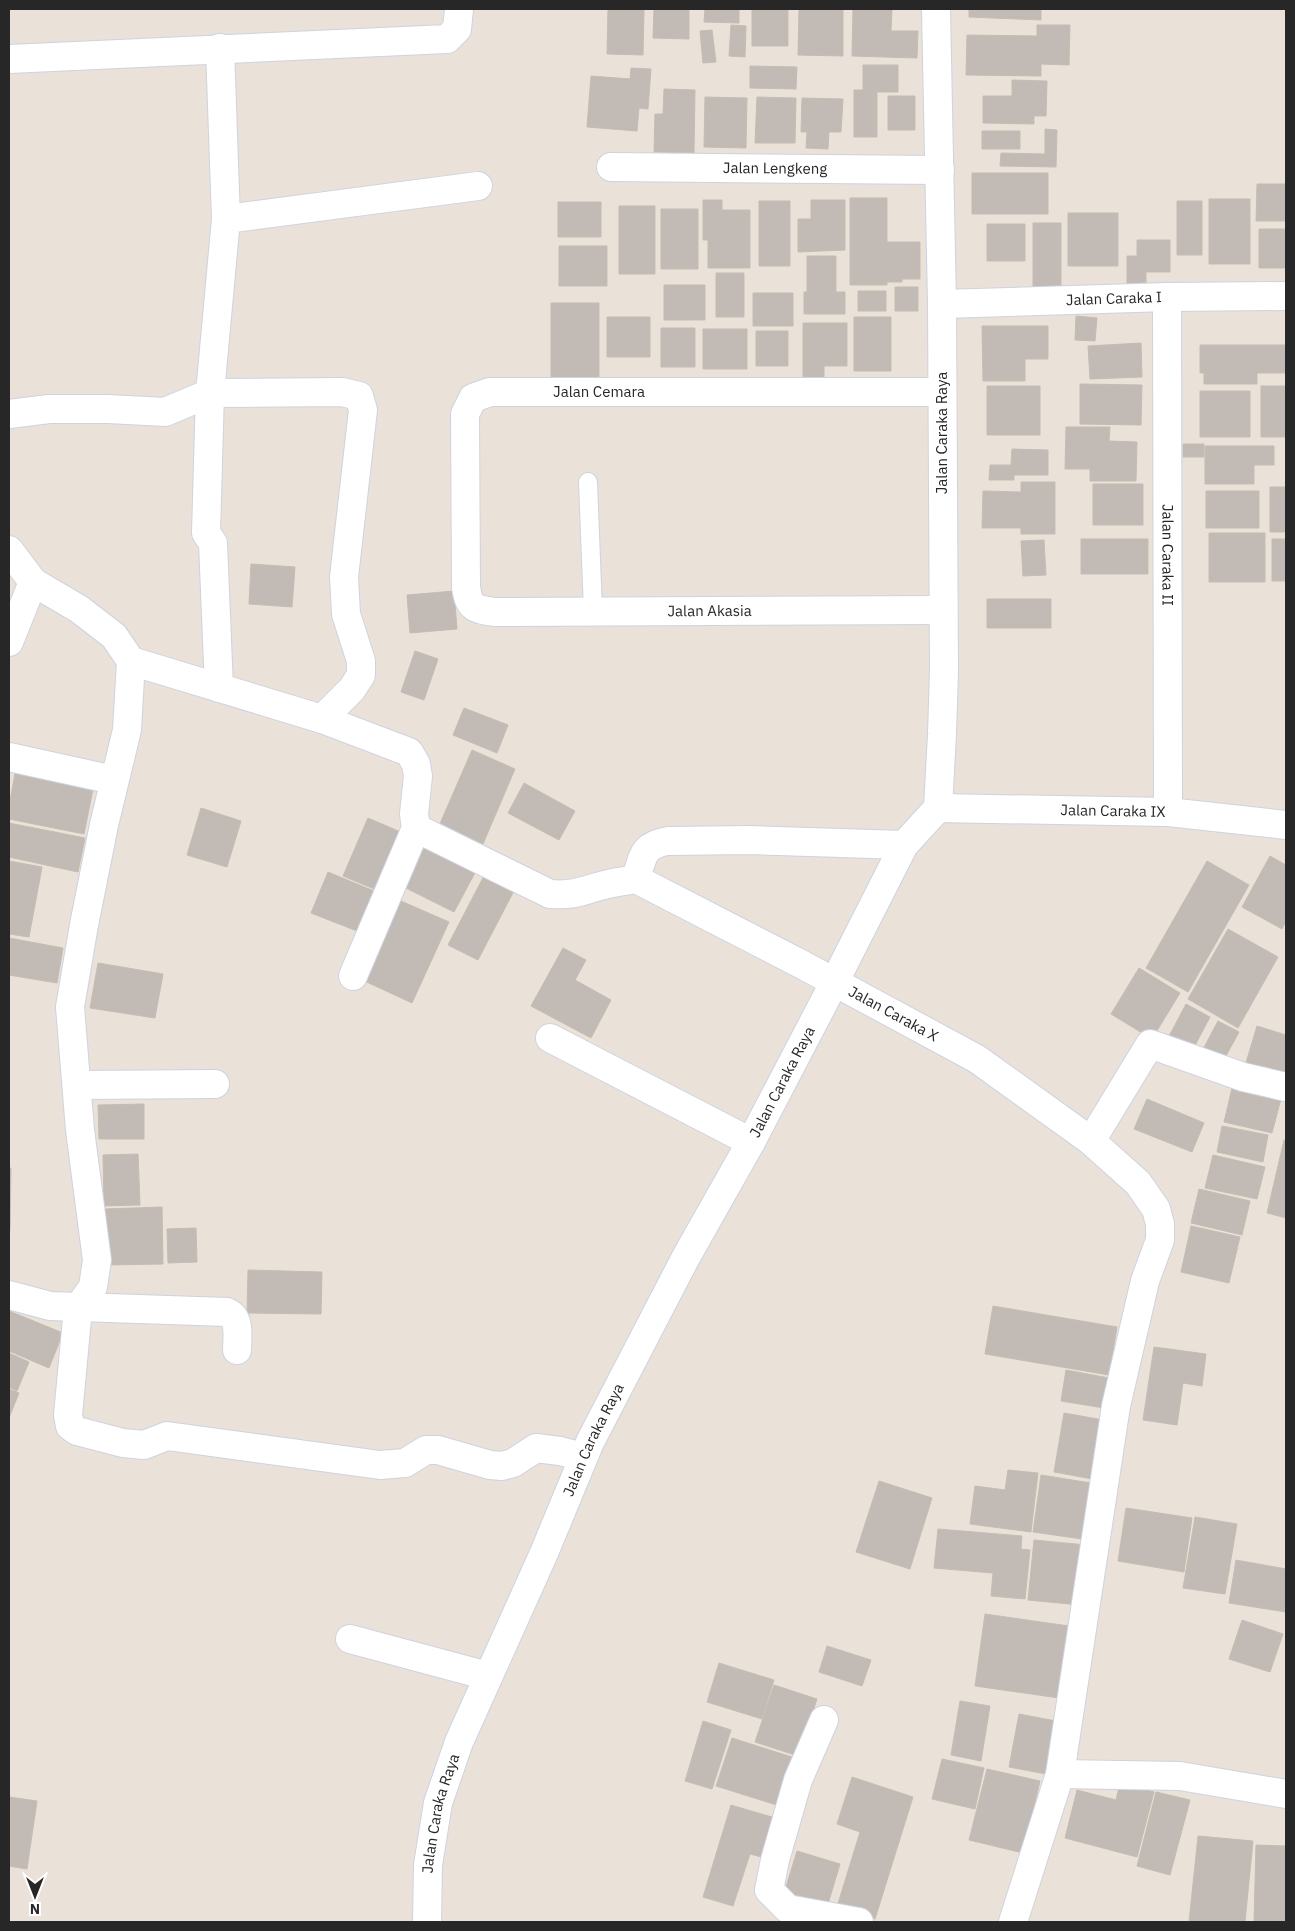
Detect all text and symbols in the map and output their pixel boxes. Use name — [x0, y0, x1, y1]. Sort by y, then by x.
street label: Jalan Lengkeng — [723, 158, 827, 178]
street label: Jalan Caraka I — [1066, 287, 1162, 309]
street label: Jalan Caraka Raya — [932, 372, 951, 494]
street label: Jalan Cemara — [553, 382, 645, 401]
street label: Jalan Caraka II — [1158, 504, 1178, 606]
street label: Jalan Akasia — [667, 601, 752, 620]
street label: Jalan Caraka IX — [1060, 800, 1166, 821]
street label: Jalan Caraka X — [845, 981, 942, 1045]
street label: Jalan Caraka Raya — [745, 1023, 819, 1141]
street label: Jalan Caraka Raya — [559, 1380, 628, 1499]
street label: Jalan Caraka Raya — [418, 1751, 463, 1874]
north arrow — [10, 1871, 60, 1921]
text: N — [30, 1900, 40, 1918]

